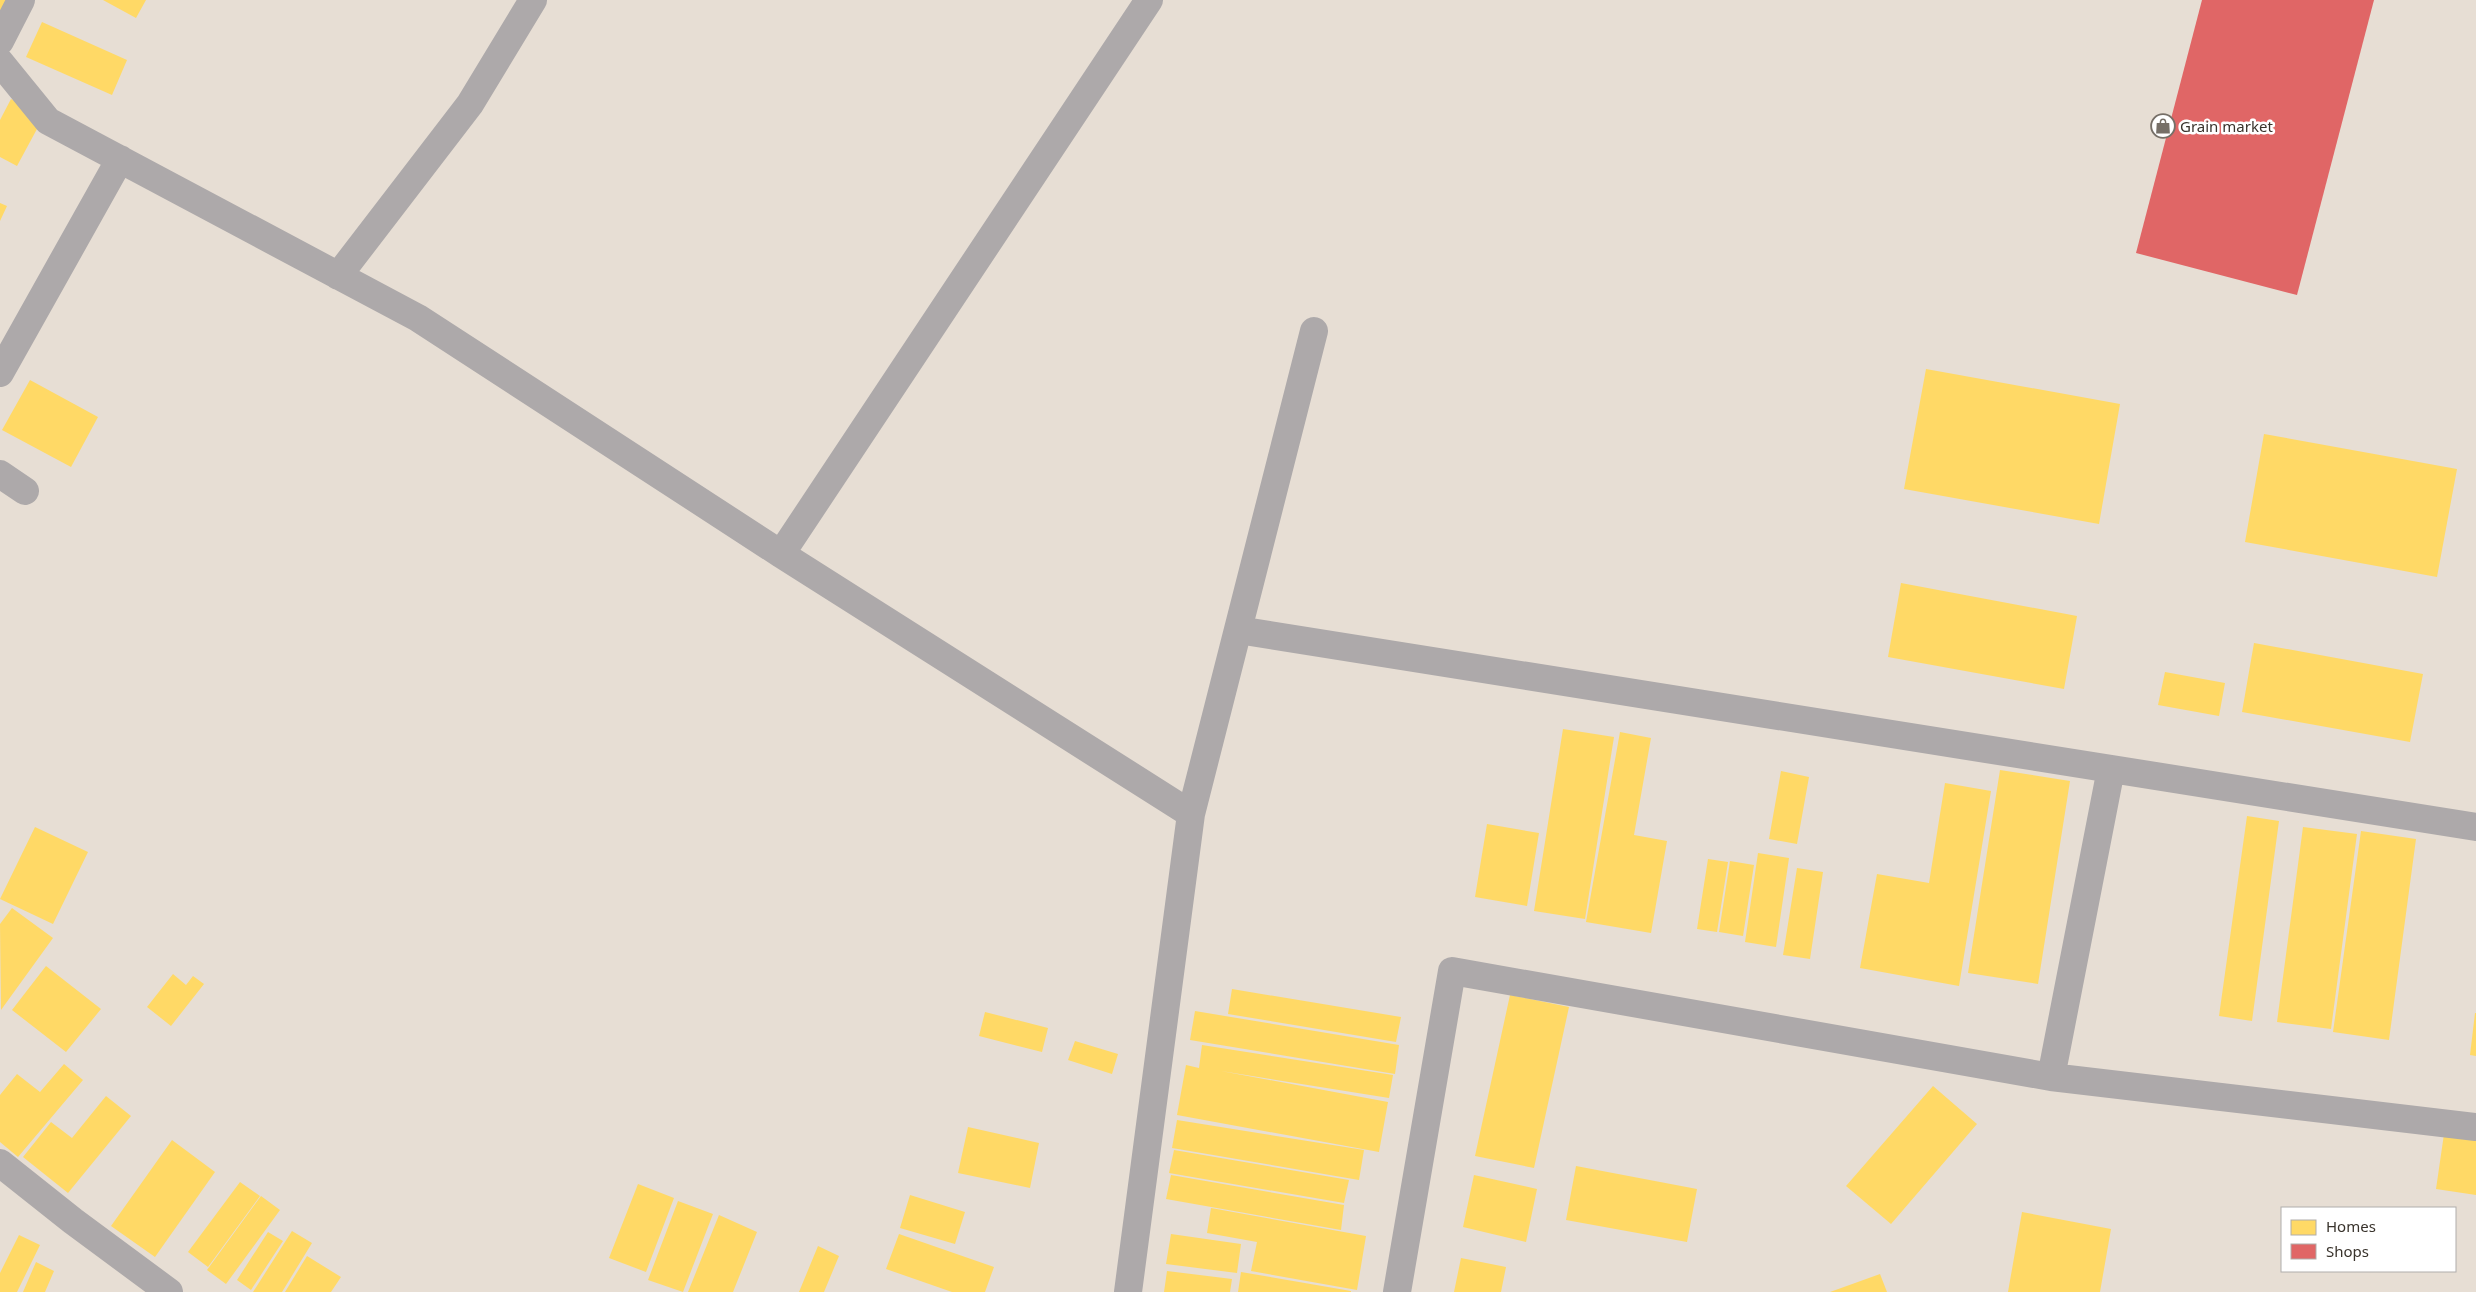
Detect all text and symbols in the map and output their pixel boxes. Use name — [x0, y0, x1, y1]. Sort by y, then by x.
shop icon: Grain market — [2150, 113, 2176, 139]
place label: Grain market — [2180, 116, 2273, 136]
legend — [2281, 1207, 2456, 1272]
text: Homes — [2326, 1216, 2376, 1236]
text: Shops — [2326, 1241, 2369, 1261]

